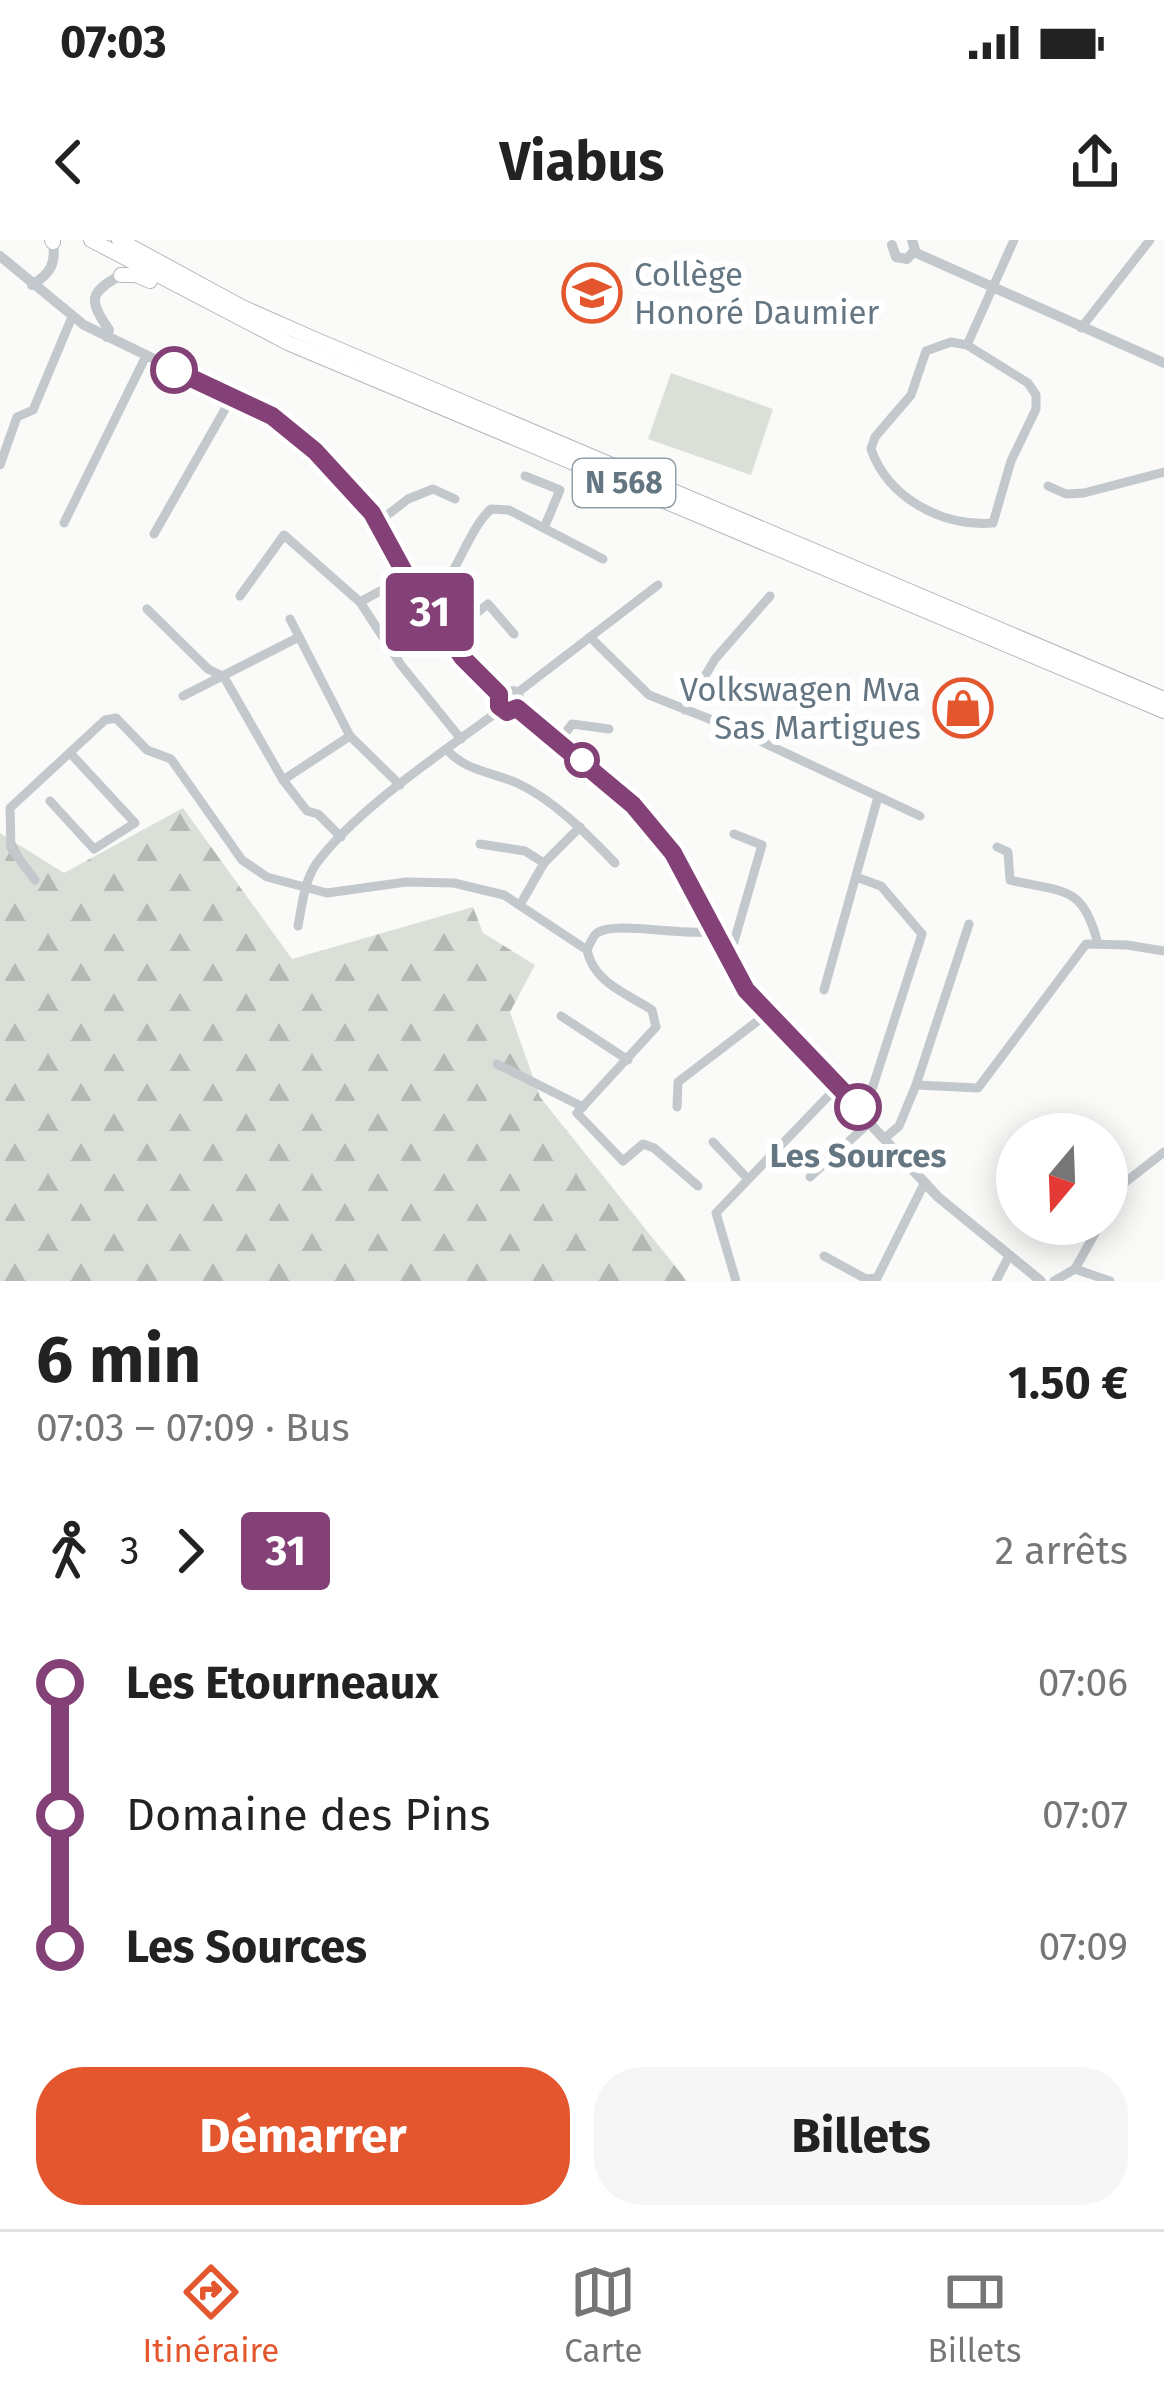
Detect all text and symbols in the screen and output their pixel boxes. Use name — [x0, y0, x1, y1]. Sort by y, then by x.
text: 07:03 — [60, 15, 167, 69]
icon: back — [36, 129, 102, 195]
icon: share — [1062, 129, 1128, 195]
text: Viabus — [500, 130, 664, 194]
place label: Collège Honoré Daumier — [634, 255, 879, 333]
school or university icon: Collège Honoré Daumier — [561, 262, 623, 324]
unlabelled marker — [152, 348, 196, 392]
road number: N 568 — [573, 459, 675, 507]
line badge: 31 — [376, 573, 484, 651]
text: 31 — [410, 587, 450, 637]
place label: Volkswagen Mva Sas Martigues — [680, 670, 921, 748]
shop icon: Volkswagen Mva Sas Martigues — [932, 677, 994, 739]
unlabelled marker — [566, 744, 598, 776]
marker: Les Sources — [836, 1085, 880, 1129]
north arrow — [996, 1113, 1128, 1245]
map controls — [996, 1113, 1128, 1245]
place label: Les Sources — [770, 1136, 946, 1176]
text: 6 min — [36, 1320, 201, 1399]
text: 1.50 € — [1008, 1356, 1128, 1410]
text: 07:03 – 07:09 · Bus — [36, 1405, 350, 1451]
icon: walk — [36, 1518, 102, 1584]
icon: forward — [157, 1518, 223, 1584]
text: 31 — [265, 1526, 306, 1576]
text: 3 — [120, 1528, 139, 1574]
text: 2 arrêts — [995, 1528, 1128, 1574]
text: Les Etourneaux — [126, 1656, 438, 1710]
text: 07:06 — [1038, 1660, 1128, 1706]
text: Domaine des Pins — [126, 1788, 490, 1842]
text: 07:07 — [1042, 1792, 1128, 1838]
text: Les Sources — [126, 1920, 367, 1974]
text: 07:09 — [1038, 1924, 1128, 1970]
button: Démarrer — [36, 2067, 570, 2205]
button: Billets — [594, 2067, 1128, 2205]
tab: Itinéraire — [143, 2259, 279, 2371]
tab: Carte — [564, 2259, 643, 2371]
tab: Billets — [928, 2259, 1021, 2371]

